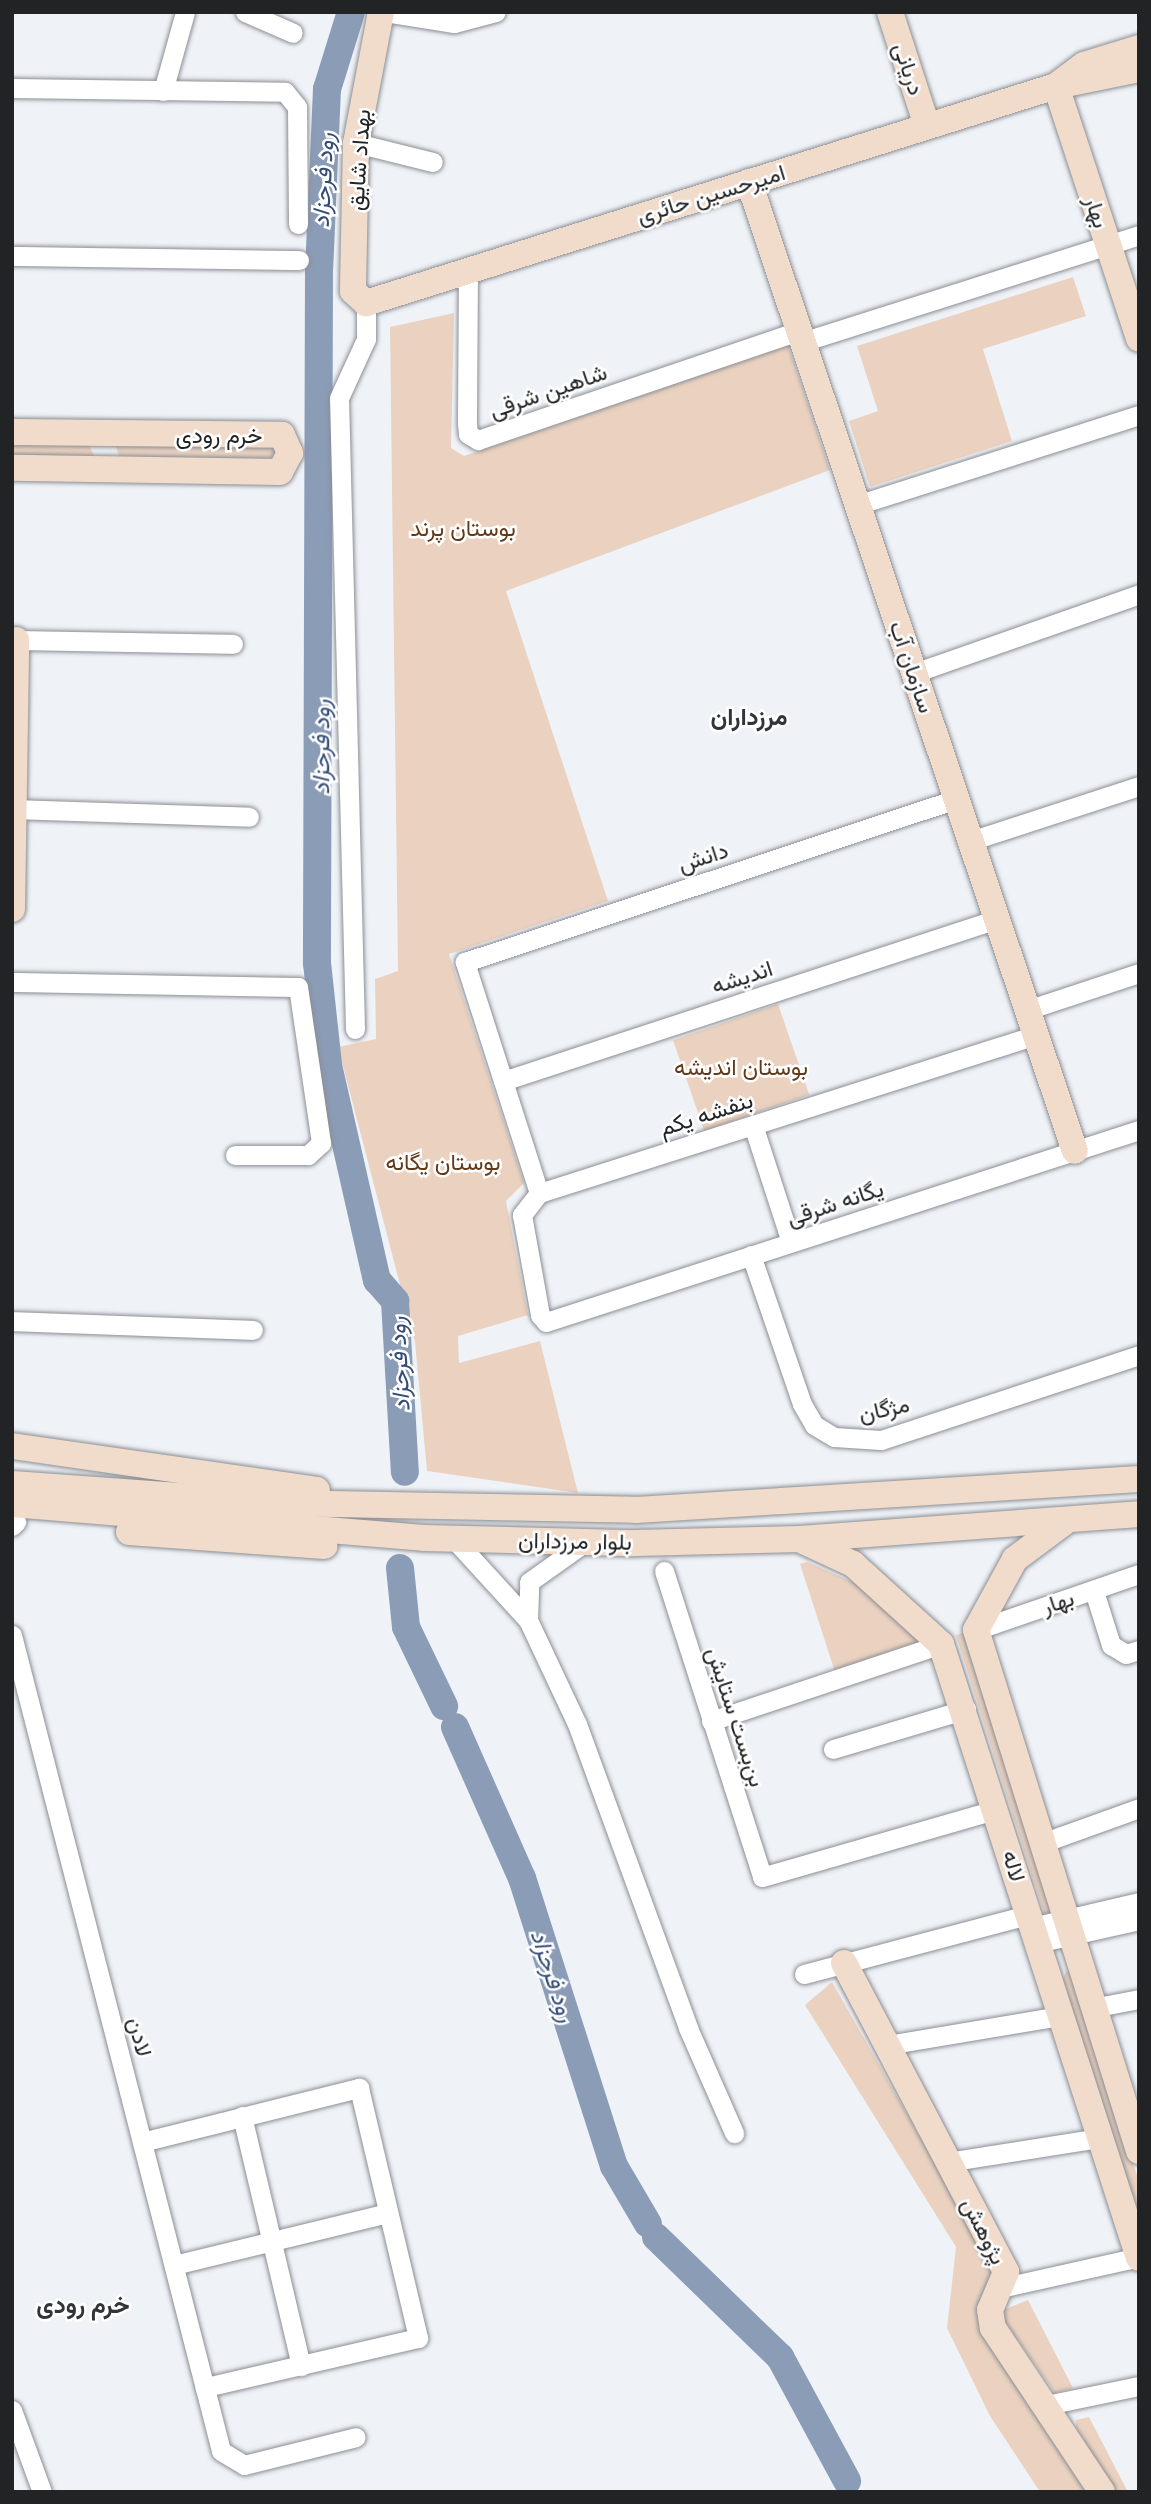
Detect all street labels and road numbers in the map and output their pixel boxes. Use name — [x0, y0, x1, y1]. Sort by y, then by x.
street label: دریانی — [888, 39, 930, 99]
street label: بهداد شایق — [342, 108, 376, 212]
street label: امیرحسین حائری — [633, 158, 789, 230]
street label: بهار — [1079, 192, 1115, 232]
street label: شاهین شرقی — [486, 358, 610, 424]
street label: خرم رودی — [175, 421, 263, 449]
street label: سازمان آب — [883, 617, 941, 717]
street label: دانش — [674, 836, 732, 878]
street label: اندیشه — [708, 954, 776, 1000]
street label: بنفشه یکم — [656, 1086, 756, 1142]
street label: یگانه شرقی — [783, 1174, 887, 1232]
street label: مژگان — [856, 1390, 912, 1428]
street label: بلوار مرزداران — [518, 1526, 632, 1556]
street label: بهار — [1038, 1584, 1078, 1620]
street label: بن‌بست ستایش — [700, 1644, 772, 1790]
street label: لاله — [996, 1847, 1032, 1885]
street label: لادن — [122, 2014, 158, 2060]
street label: پژوهش — [956, 2193, 1012, 2269]

